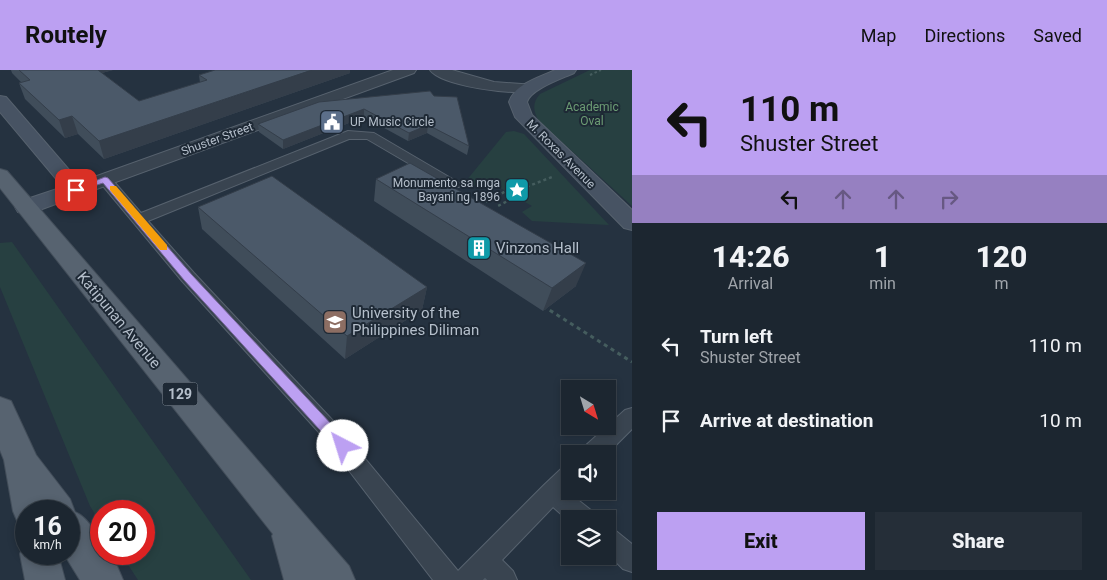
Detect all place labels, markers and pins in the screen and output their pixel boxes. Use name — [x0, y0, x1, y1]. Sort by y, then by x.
public building icon: UP Music Circle — [319, 109, 345, 135]
place label: UP Music Circle — [350, 115, 434, 129]
pin — [55, 169, 97, 211]
place label: Monumento sa mga Bayani ng 1896 — [393, 176, 500, 204]
place icon: Monumento sa mga Bayani ng 1896 — [504, 177, 530, 203]
building icon: Vinzons Hall — [466, 235, 492, 261]
place label: Vinzons Hall — [496, 239, 579, 257]
place label: University of the Philippines Diliman — [352, 304, 479, 339]
school or university icon: University of the Philippines Diliman — [322, 309, 348, 335]

